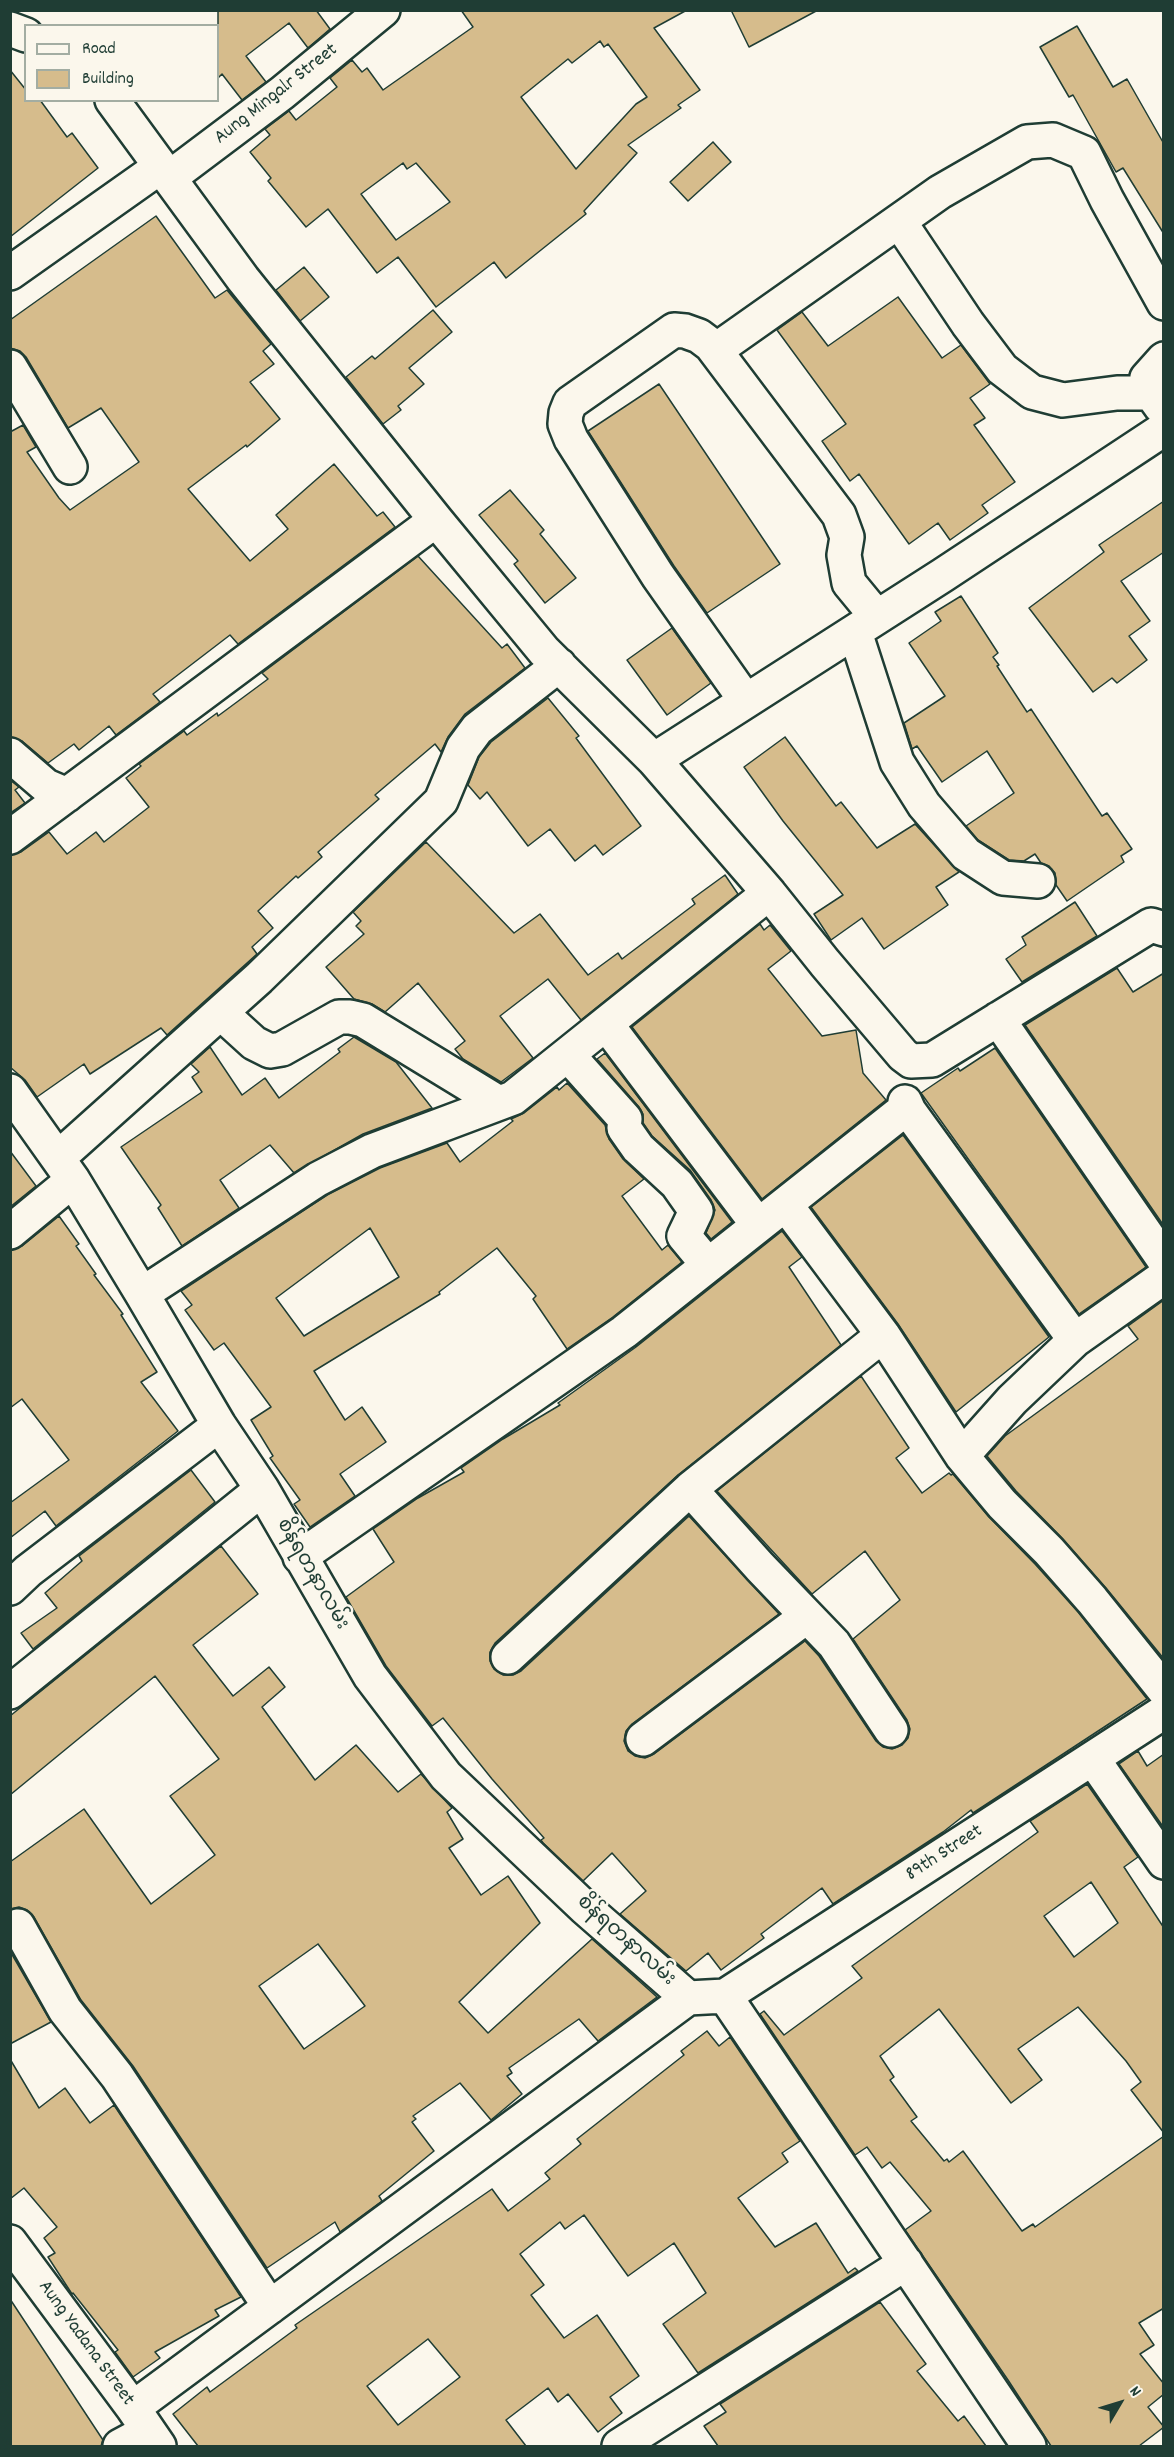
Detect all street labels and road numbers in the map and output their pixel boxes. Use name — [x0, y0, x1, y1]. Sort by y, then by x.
street label: Aung Mingalr Street — [210, 39, 344, 151]
street label: စိန်ရတနာလမ်း — [269, 1515, 353, 1635]
street label: 89th Street — [902, 1820, 988, 1888]
street label: စိန်ရတနာလမ်း — [571, 1891, 679, 1993]
street label: Aung Yadana Street — [31, 2277, 139, 2411]

